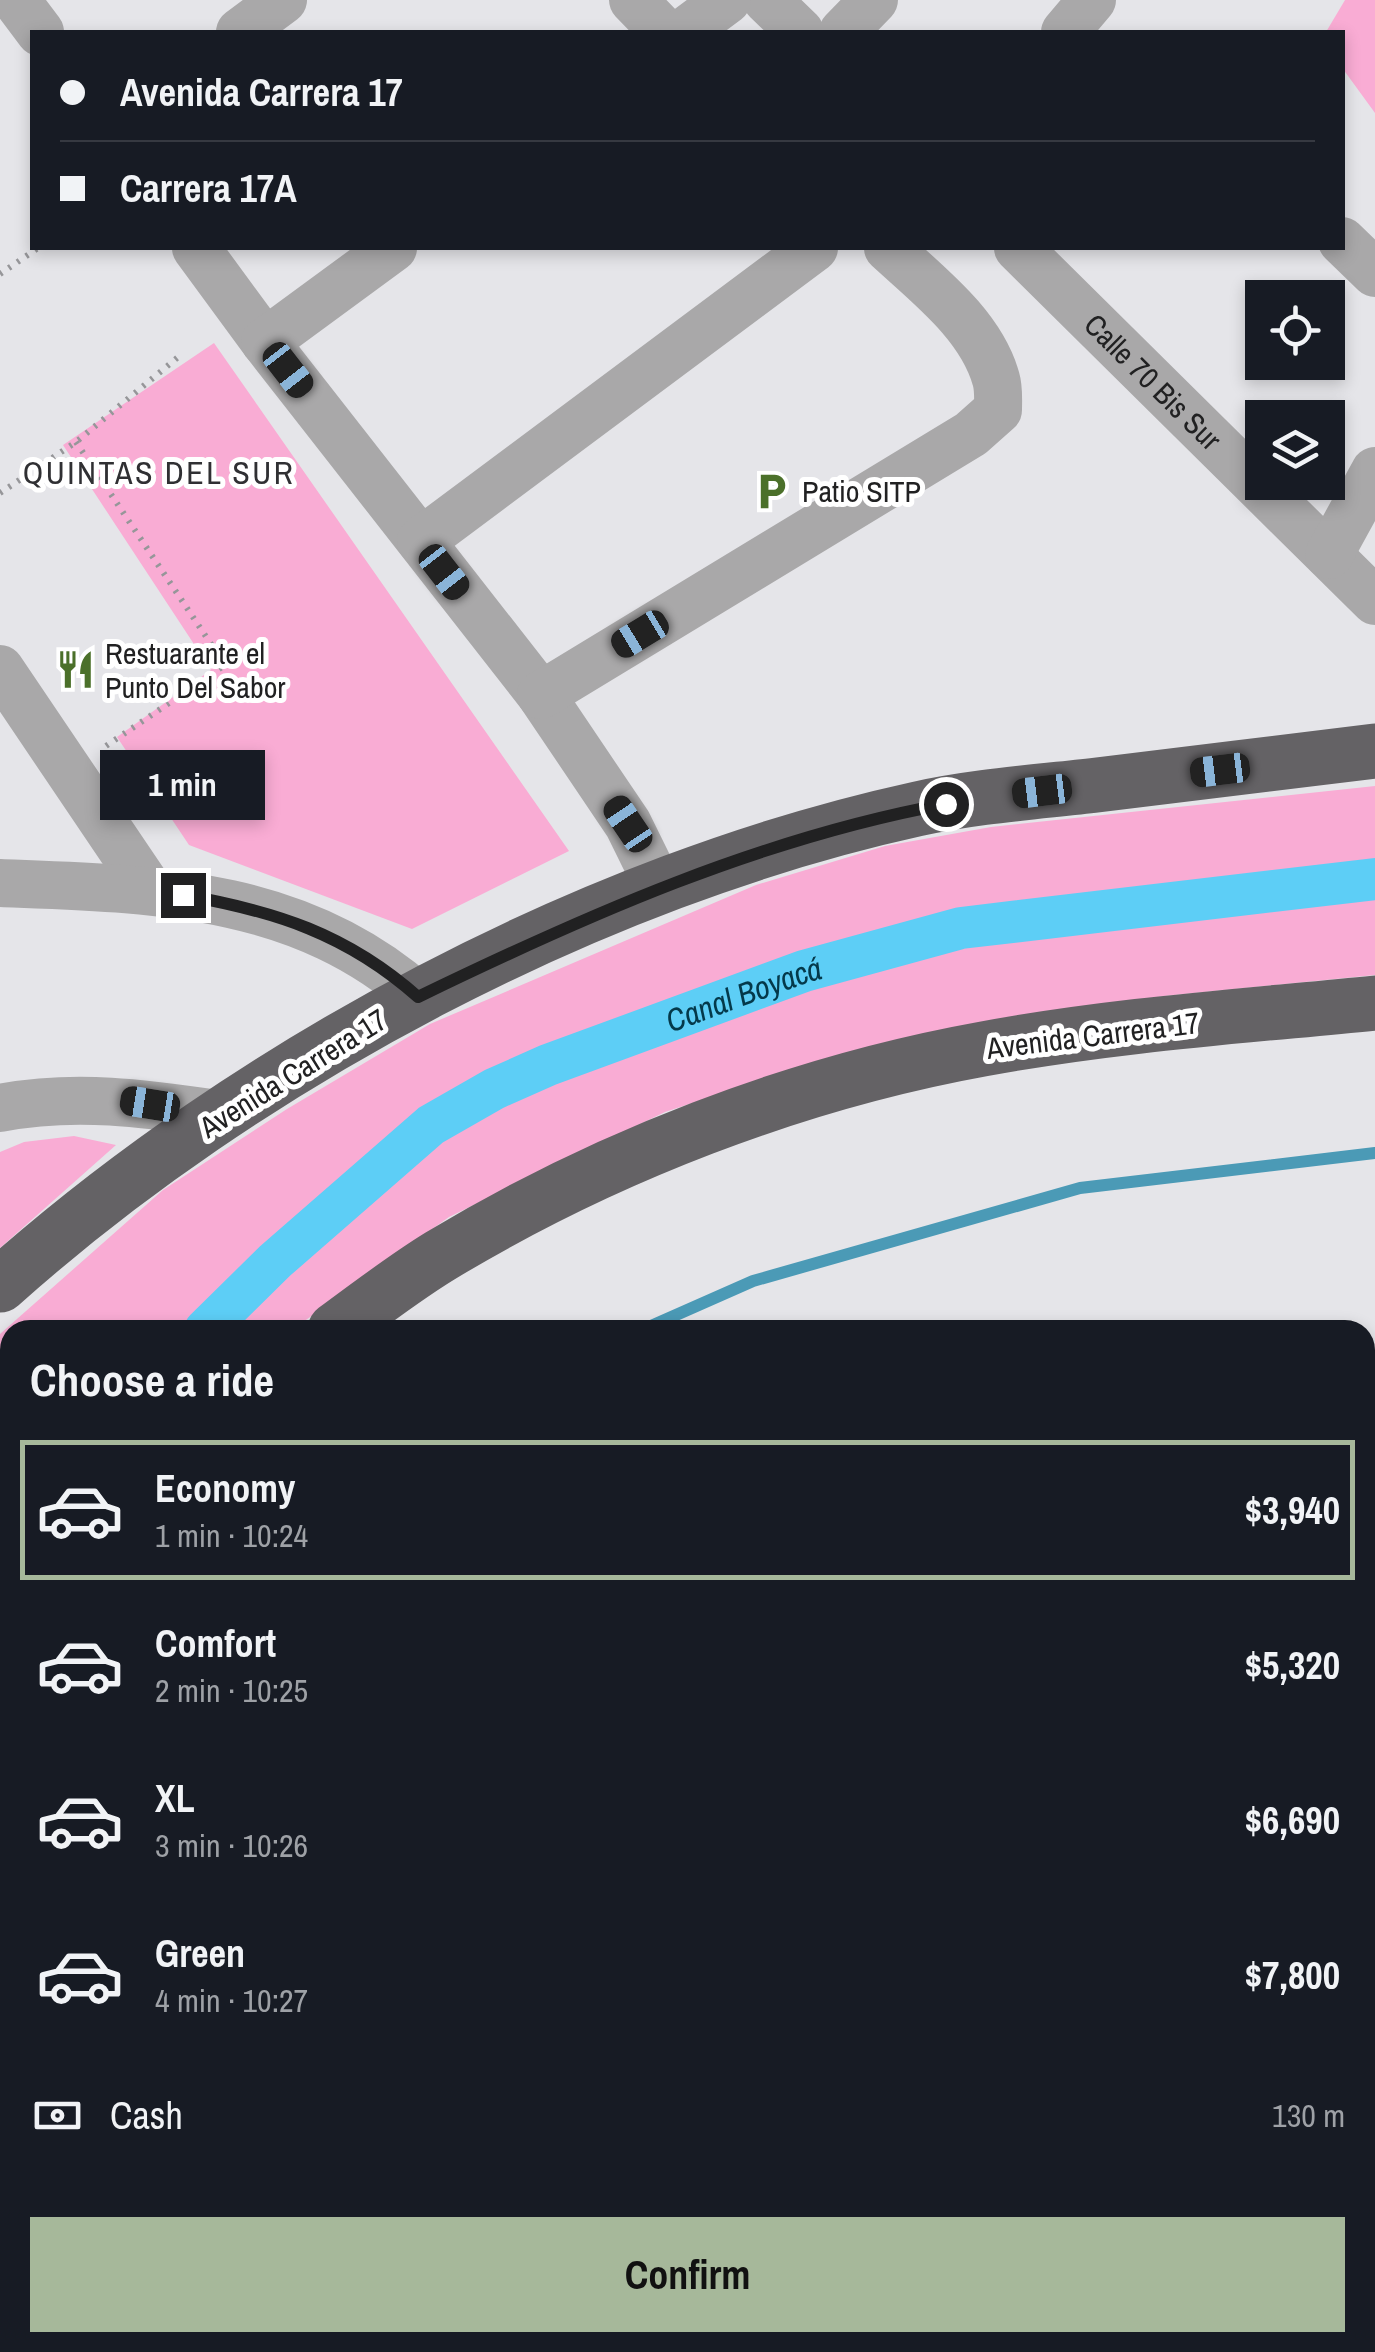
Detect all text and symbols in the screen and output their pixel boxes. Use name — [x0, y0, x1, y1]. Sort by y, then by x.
text: Avenida Carrera 17 — [120, 67, 403, 118]
text: Carrera 17A — [120, 163, 297, 214]
map controls — [1245, 280, 1345, 500]
button: locate — [1245, 280, 1345, 380]
street label: Calle 70 Bis Sur — [1076, 305, 1231, 459]
car — [258, 337, 318, 403]
button: layers — [1245, 400, 1345, 500]
district label: QUINTAS DEL SUR — [23, 451, 295, 494]
parking icon: Patio SITP — [751, 470, 793, 512]
place label: Patio SITP — [802, 471, 921, 511]
car — [414, 539, 474, 605]
car — [607, 606, 673, 662]
place label: Restuarante el Punto Del Sabor — [105, 633, 286, 707]
restaurant icon: Restuarante el Punto Del Sabor — [54, 649, 96, 691]
callout: 1 min — [100, 750, 266, 820]
car — [1188, 751, 1252, 789]
text: 1 min — [148, 763, 217, 806]
car — [1010, 772, 1074, 810]
route start — [924, 782, 969, 827]
car — [599, 791, 657, 857]
route end — [161, 873, 206, 918]
water label: Canal Boyacá — [659, 946, 826, 1042]
street label: Avenida Carrera 17 — [191, 999, 394, 1147]
street label: Avenida Carrera 17 — [983, 1002, 1202, 1068]
car — [118, 1084, 182, 1124]
text: Choose a ride — [30, 1349, 274, 1410]
text: Economy — [155, 1463, 295, 1514]
icon: car — [35, 1465, 125, 1555]
text: $3,940 — [1245, 1485, 1340, 1536]
text: 1 min · 10:24 — [155, 1514, 308, 1557]
text: Comfort — [155, 1618, 276, 1669]
icon: car — [35, 1620, 125, 1710]
text: $5,320 — [1245, 1640, 1340, 1691]
text: 2 min · 10:25 — [155, 1669, 308, 1712]
text: XL — [155, 1773, 195, 1824]
icon: car — [35, 1775, 125, 1865]
text: $6,690 — [1245, 1795, 1340, 1846]
text: 3 min · 10:26 — [155, 1824, 308, 1867]
text: Green — [155, 1928, 245, 1979]
icon: car — [35, 1930, 125, 2020]
text: $7,800 — [1245, 1950, 1340, 2001]
text: 4 min · 10:27 — [155, 1979, 308, 2022]
icon: cash — [30, 2088, 85, 2143]
text: Cash — [110, 2090, 183, 2141]
text: 130 m — [1272, 2094, 1345, 2137]
button: Confirm — [30, 2217, 1345, 2332]

